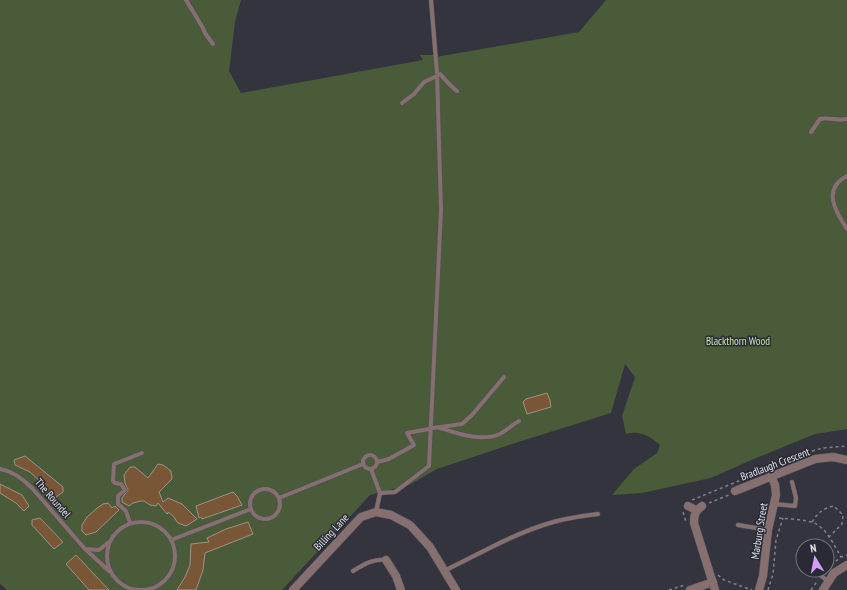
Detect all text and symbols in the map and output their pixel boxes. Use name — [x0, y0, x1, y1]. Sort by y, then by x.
park label: Blackthorn Wood — [706, 334, 770, 348]
street label: Bradlaugh Crescent — [738, 444, 812, 484]
street label: The Roundel — [32, 475, 74, 521]
street label: Marburg Street — [748, 502, 770, 560]
street label: Billing Lane — [310, 510, 352, 553]
north arrow — [795, 538, 835, 578]
text: N — [809, 541, 817, 556]

